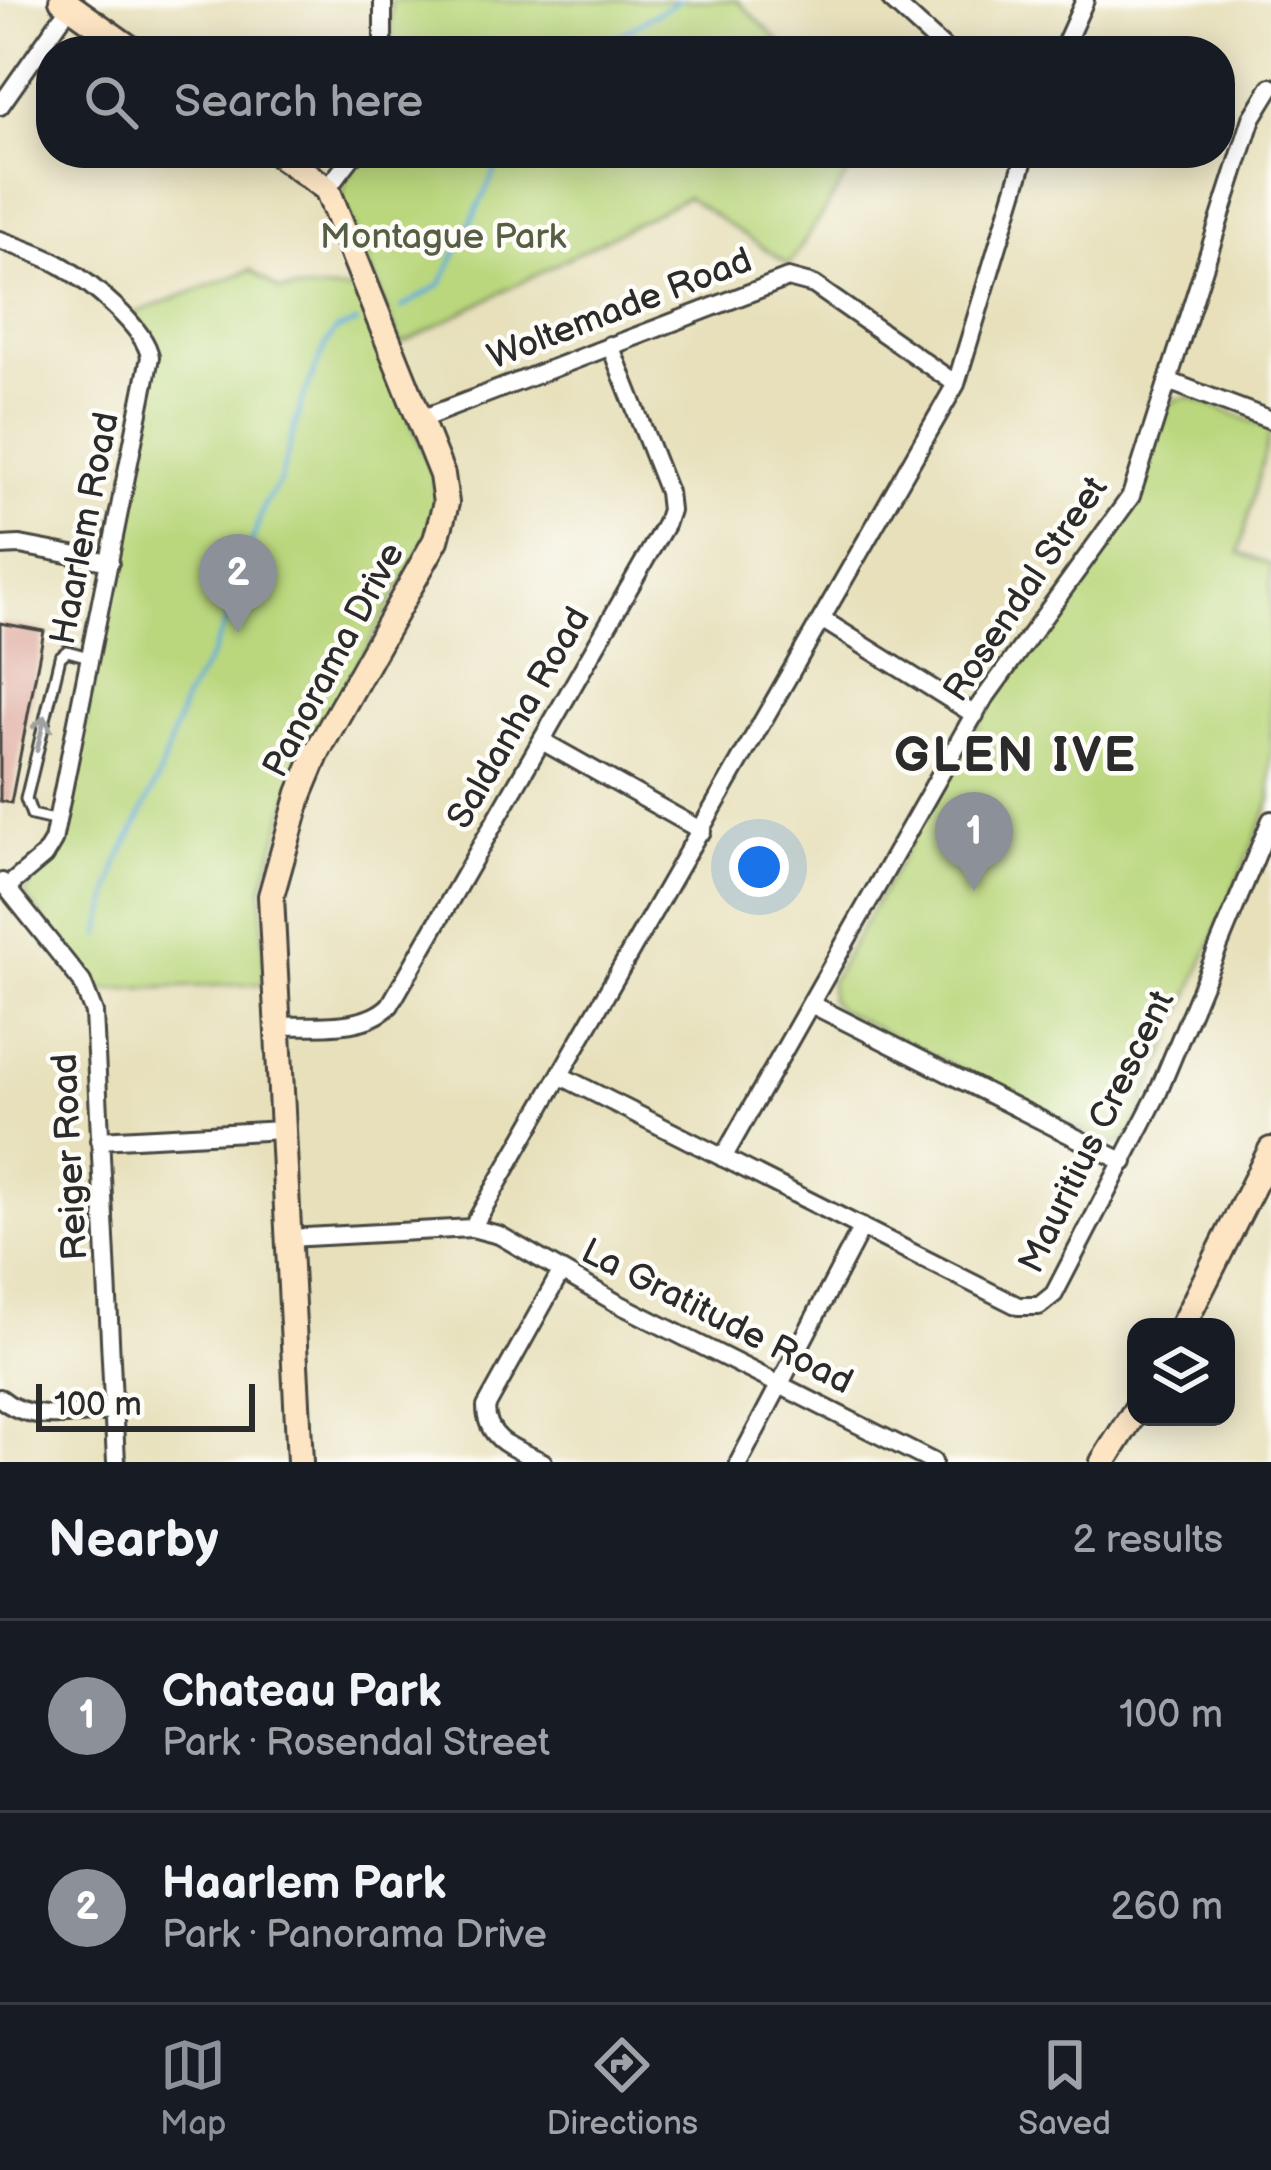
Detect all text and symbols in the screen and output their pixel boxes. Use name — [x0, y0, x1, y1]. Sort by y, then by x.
search box — [36, 36, 1235, 168]
icon: search — [78, 69, 144, 135]
text: Search here — [174, 75, 423, 130]
park label: Montague Park — [320, 216, 566, 259]
street label: Woltemade Road — [482, 239, 758, 379]
street label: Haarlem Road — [42, 409, 129, 648]
street label: Rosendal Street — [935, 469, 1117, 710]
pin: 2 — [199, 534, 277, 633]
street label: Panorama Drive — [254, 536, 414, 785]
street label: Saldanha Road — [438, 600, 600, 837]
one-way arrow — [31, 714, 53, 752]
district label: GLEN IVE — [894, 728, 1138, 785]
pin: 1 — [935, 792, 1013, 891]
your location — [729, 837, 789, 897]
street label: Mauritius Crescent — [1010, 984, 1184, 1280]
street label: Reiger Road — [44, 1052, 97, 1262]
street label: La Gratitude Road — [574, 1230, 860, 1404]
map controls — [1127, 1318, 1235, 1426]
button: layers — [1127, 1318, 1235, 1426]
scale bar — [36, 1378, 255, 1431]
text: 100 m — [54, 1385, 142, 1425]
text: Nearby — [48, 1510, 219, 1571]
text: 2 results — [1072, 1517, 1223, 1564]
text: Chateau Park — [162, 1665, 441, 1720]
text: 1 — [79, 1692, 95, 1739]
text: 100 m — [1119, 1692, 1223, 1739]
text: Park · Rosendal Street — [162, 1720, 550, 1767]
text: Haarlem Park — [162, 1857, 446, 1912]
text: 2 — [75, 1884, 99, 1931]
text: 260 m — [1110, 1884, 1223, 1931]
text: Park · Panorama Drive — [162, 1912, 547, 1959]
tab: Map — [160, 2032, 226, 2144]
tab: Directions — [547, 2032, 698, 2144]
tab: Saved — [1018, 2032, 1111, 2144]

